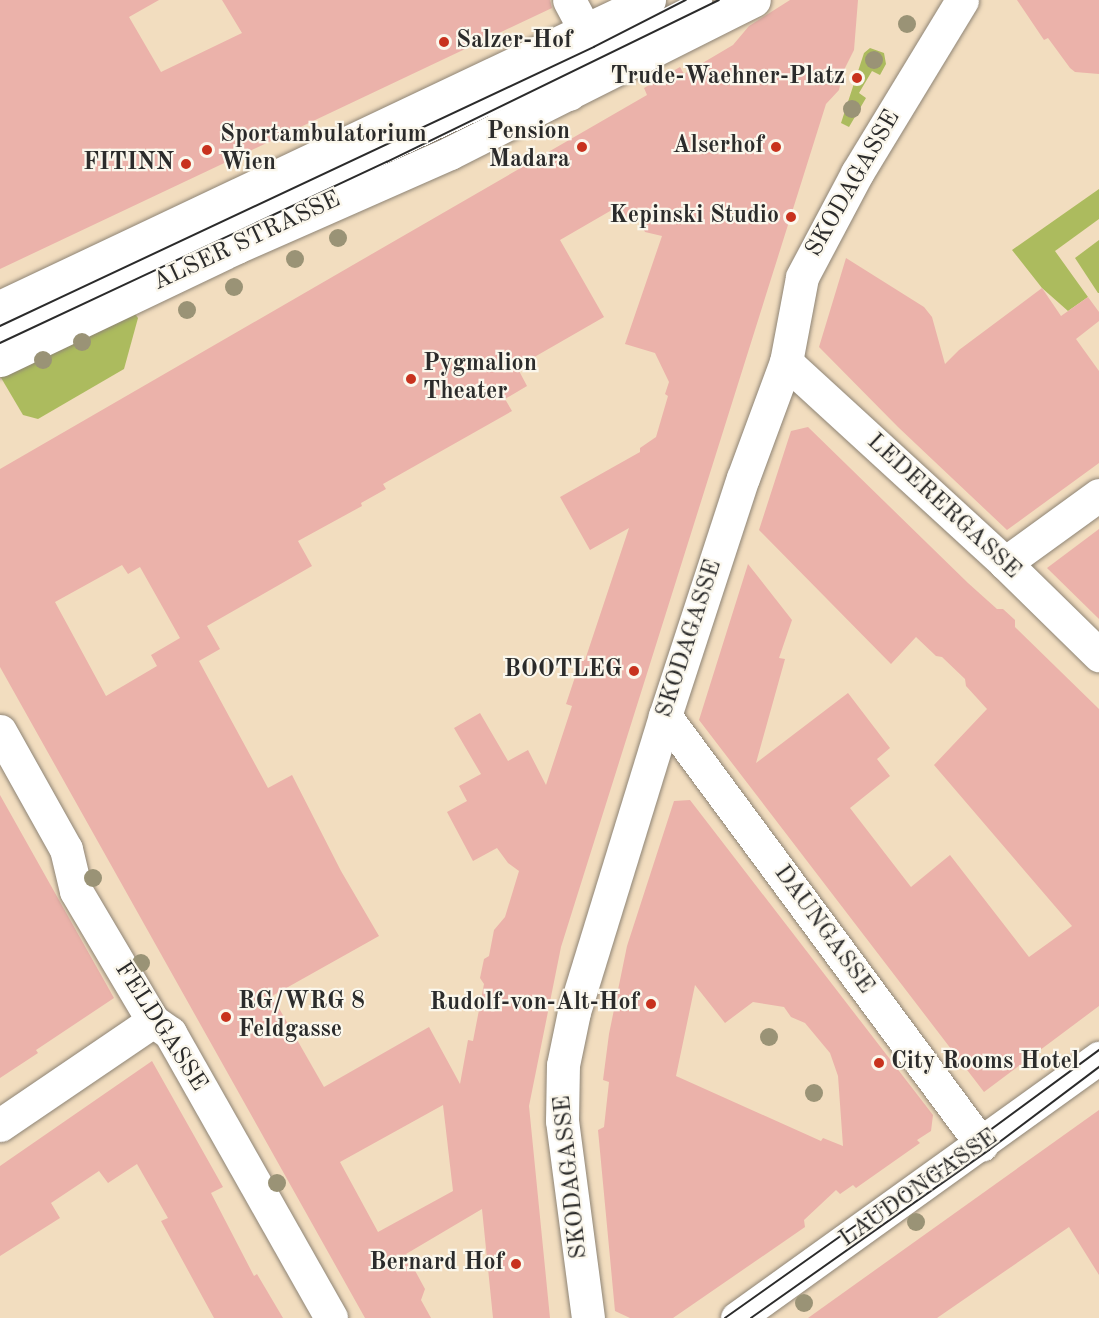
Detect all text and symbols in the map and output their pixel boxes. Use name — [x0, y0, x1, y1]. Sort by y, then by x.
place label: Salzer-Hof — [456, 28, 572, 56]
marker: Salzer-Hof — [437, 35, 451, 49]
place label: Trude-Waehner-Platz — [610, 64, 845, 92]
marker: Trude-Waehner-Platz — [850, 71, 864, 85]
street label: SKODAGASSE — [800, 106, 908, 262]
place label: Pension Madara — [487, 119, 570, 175]
place label: Sportambulatorium Wien — [220, 122, 427, 178]
place label: Alserhof — [673, 133, 764, 161]
marker: Pension Madara — [575, 140, 589, 154]
marker: Alserhof — [769, 140, 783, 154]
marker: Sportambulatorium Wien — [198, 141, 216, 159]
place label: FITINN — [83, 150, 174, 178]
marker: FITINN — [179, 157, 193, 171]
street label: ALSER STRASSE — [149, 186, 345, 298]
place label: Kepinski Studio — [609, 203, 779, 231]
marker: Kepinski Studio — [784, 210, 798, 224]
place label: Pygmalion Theater — [423, 351, 537, 407]
marker: Pygmalion Theater — [404, 372, 418, 386]
street label: LEDERERGASSE — [860, 428, 1026, 586]
street label: SKODAGASSE — [651, 556, 729, 722]
place label: BOOTLEG — [504, 657, 622, 685]
marker: BOOTLEG — [627, 664, 641, 678]
street label: DAUNGASSE — [767, 860, 879, 1000]
street label: FELDGASSE — [107, 957, 213, 1097]
place label: RG/WRG 8 Feldgasse — [238, 989, 365, 1045]
place label: Rudolf-von-Alt-Hof — [430, 990, 639, 1018]
marker: Rudolf-von-Alt-Hof — [644, 997, 658, 1011]
marker: RG/WRG 8 Feldgasse — [219, 1010, 233, 1024]
place label: City Rooms Hotel — [891, 1049, 1079, 1077]
marker: City Rooms Hotel — [872, 1056, 886, 1070]
street label: SKODAGASSE — [549, 1094, 595, 1260]
street label: LAUDONGASSE — [834, 1124, 1004, 1254]
place label: Bernard Hof — [369, 1250, 504, 1278]
marker: Bernard Hof — [509, 1257, 523, 1271]

